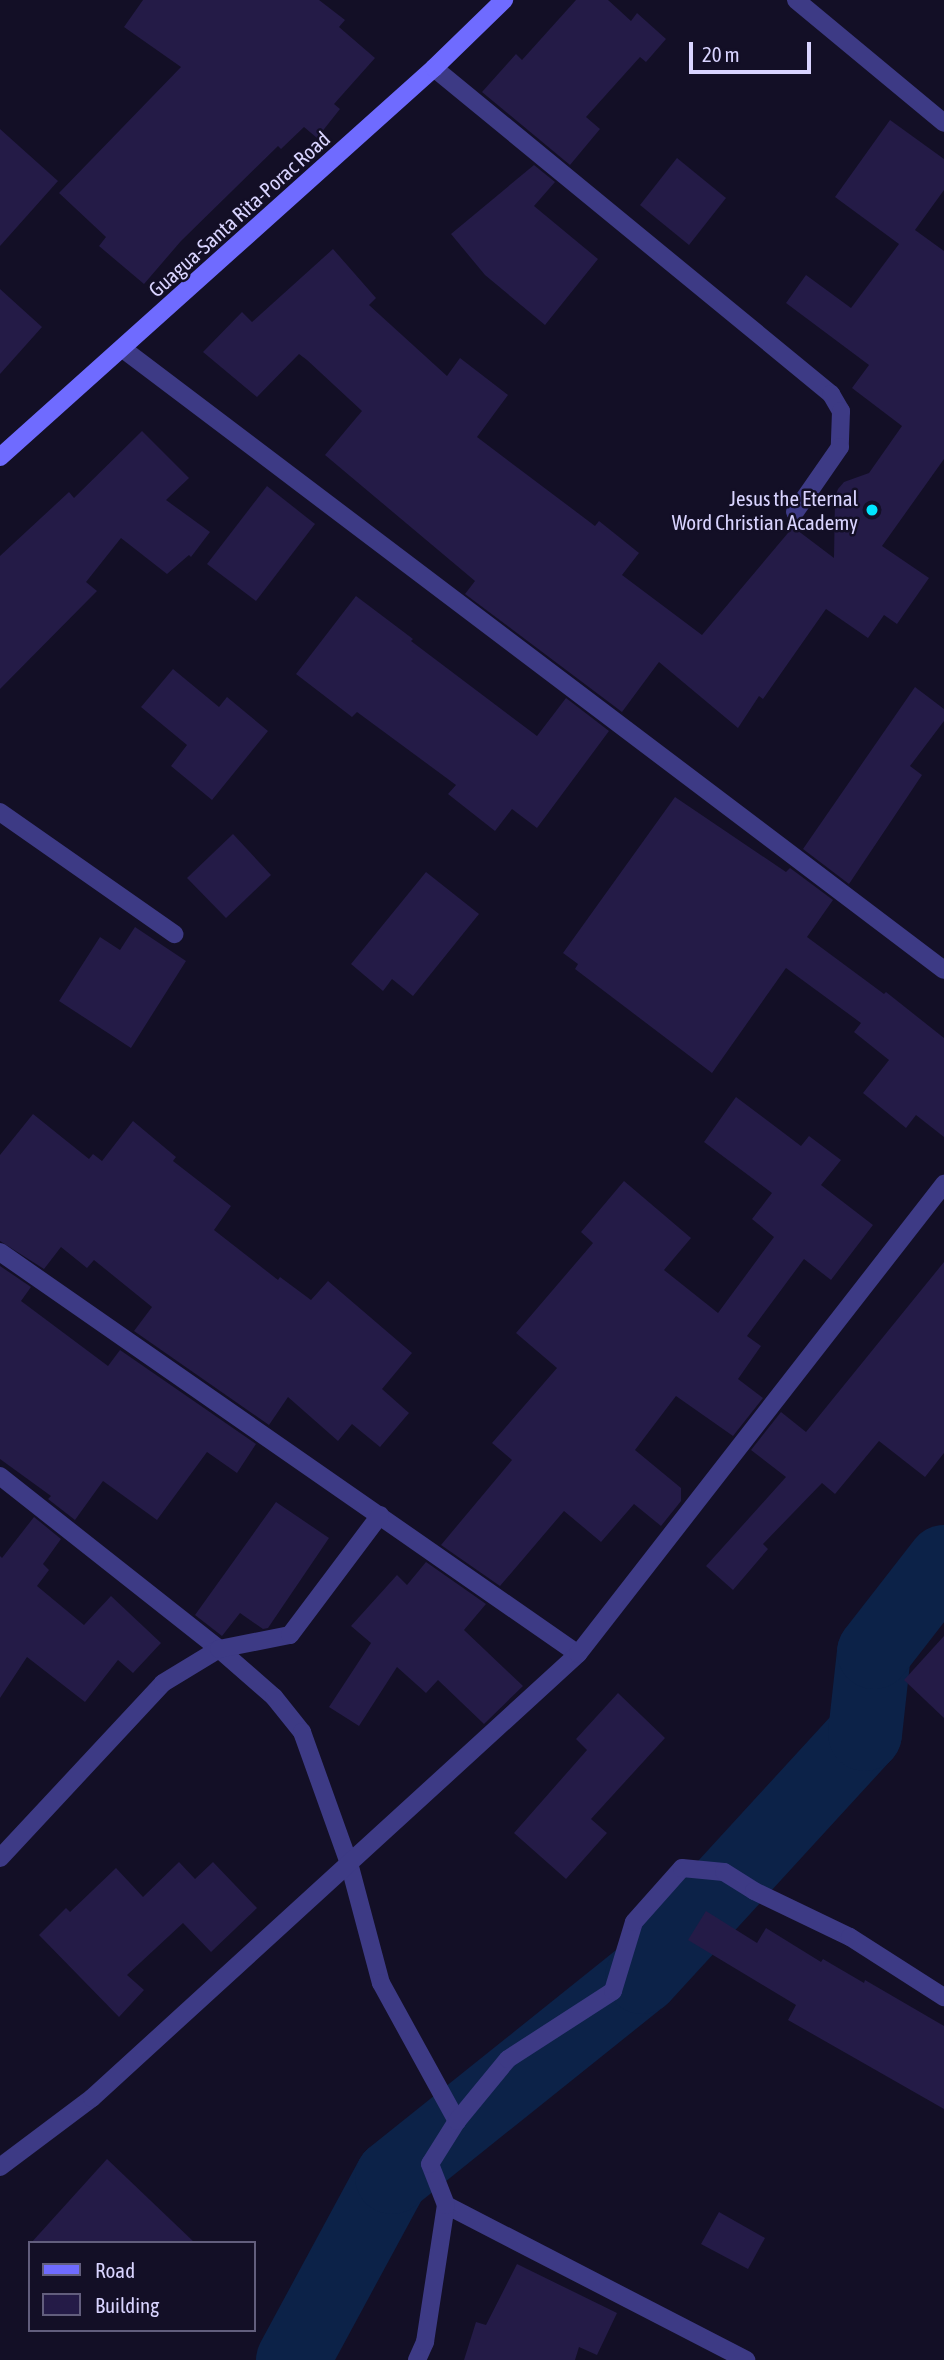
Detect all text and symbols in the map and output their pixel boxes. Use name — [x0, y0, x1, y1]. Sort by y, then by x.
scale bar — [692, 28, 814, 72]
text: 20 m — [702, 42, 740, 66]
street label: Guagua-Santa Rita-Porac Road — [143, 126, 335, 302]
place label: Jesus the Eternal Word Christian Academy — [672, 485, 858, 535]
marker: Jesus the Eternal Word Christian Academy — [864, 502, 880, 518]
legend — [28, 2241, 256, 2332]
text: Road — [95, 2258, 135, 2282]
text: Building — [95, 2293, 159, 2317]

